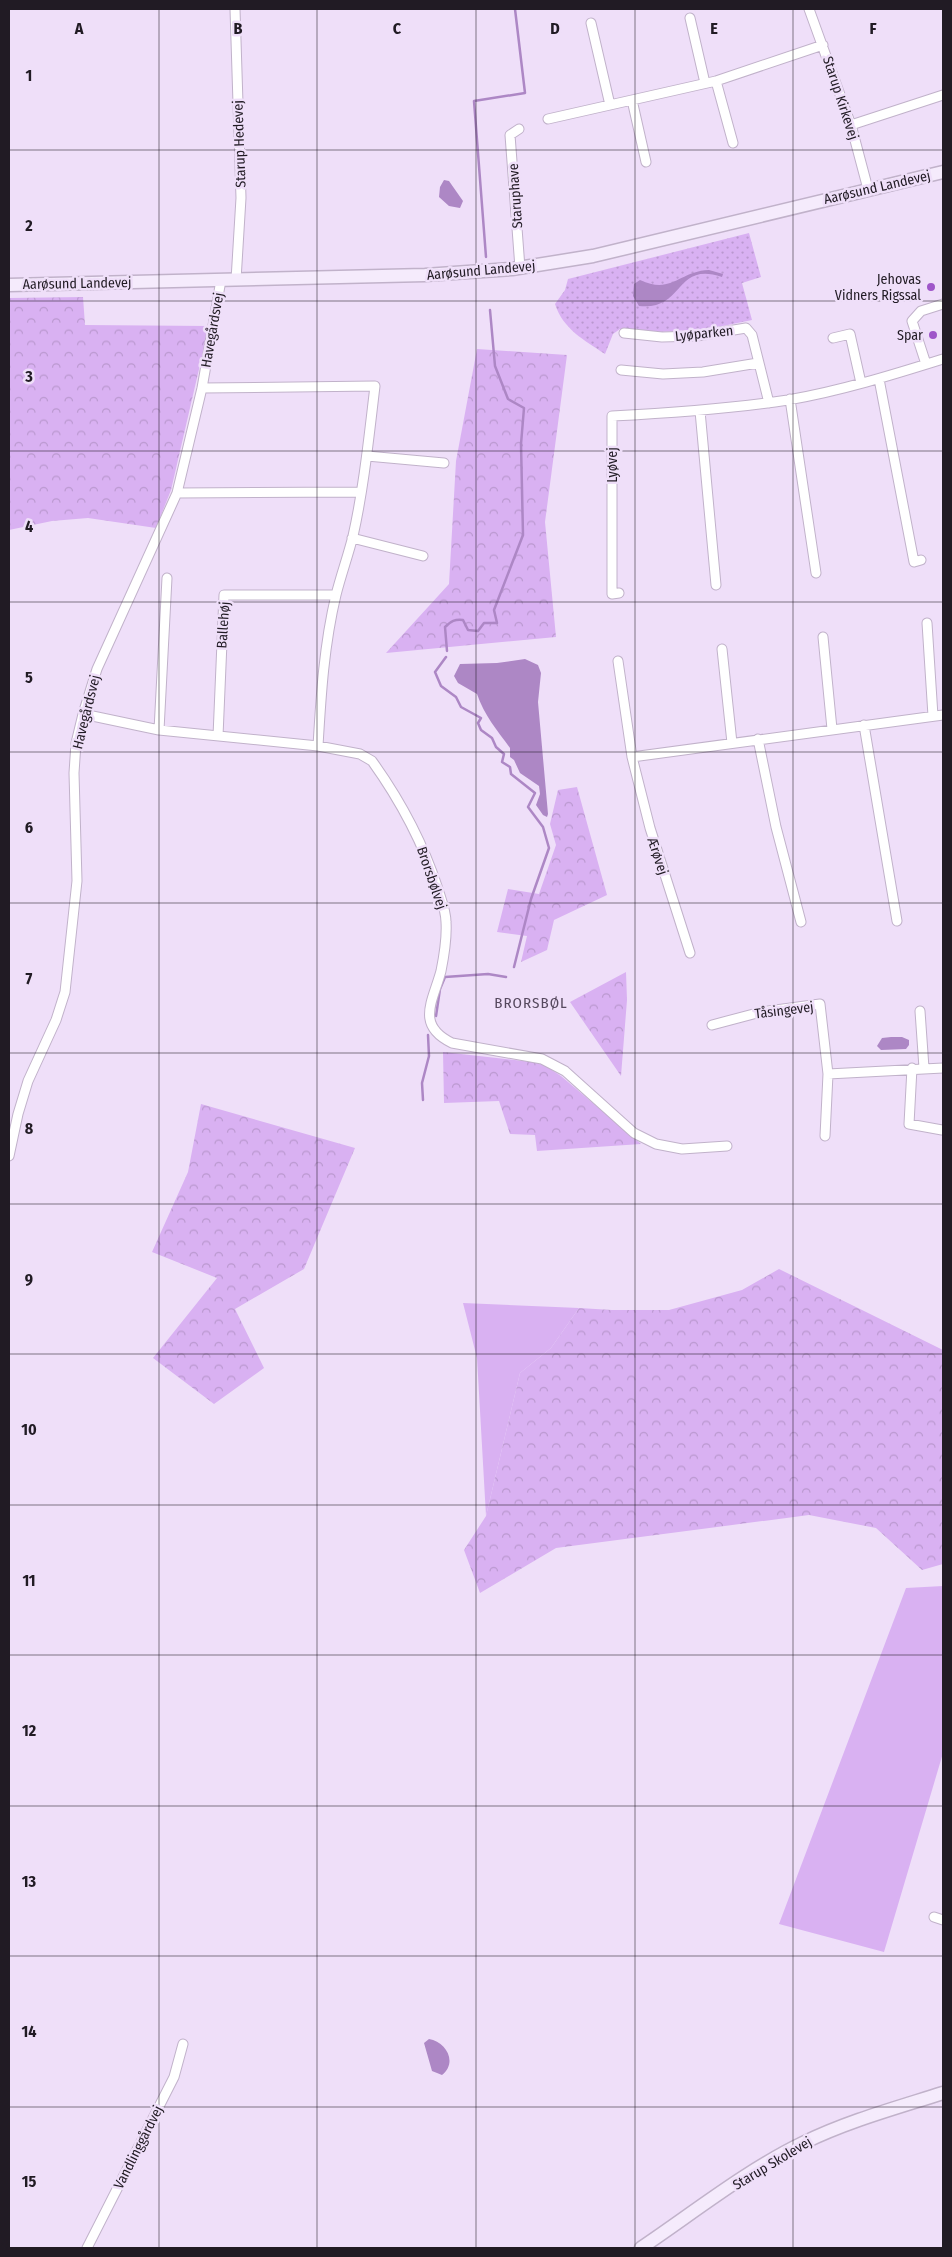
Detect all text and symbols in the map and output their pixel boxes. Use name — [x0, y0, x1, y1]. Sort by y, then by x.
text: A — [74, 19, 84, 38]
text: B — [234, 19, 243, 38]
text: C — [393, 19, 402, 38]
text: D — [550, 19, 560, 38]
text: E — [710, 19, 718, 38]
text: F — [869, 19, 877, 38]
street label: Starup Kirkevej — [819, 54, 862, 142]
text: 1 — [26, 66, 32, 85]
street label: Starup Hedevej — [229, 100, 250, 188]
street label: Staruphave — [505, 163, 526, 229]
street label: Aarøsund Landevej — [822, 167, 932, 208]
text: 2 — [24, 216, 33, 235]
street label: Aarøsund Landevej — [426, 257, 536, 284]
place label: Jehovas Vidners Rigssal — [835, 271, 921, 304]
street label: Aarøsund Landevej — [22, 274, 132, 293]
marker: Jehovas Vidners Rigssal — [925, 281, 937, 293]
street label: Havegårdsvej — [198, 291, 227, 369]
street label: Lyøparken — [674, 322, 734, 345]
place label: Spar — [897, 327, 923, 344]
marker: Spar — [927, 329, 939, 341]
text: 3 — [24, 367, 33, 386]
street label: Lyøvej — [604, 447, 621, 483]
text: 4 — [25, 517, 33, 536]
street label: Ballehøj — [213, 601, 234, 649]
text: 5 — [25, 668, 33, 687]
street label: Havegårdsvej — [69, 673, 104, 751]
text: 6 — [25, 818, 33, 837]
street label: Ærøvej — [643, 834, 672, 877]
street label: Brorsbølvej — [413, 845, 450, 912]
text: 7 — [26, 969, 33, 988]
district label: BRORSBØL — [494, 994, 568, 1012]
street label: Tåsingevej — [754, 998, 815, 1023]
text: 8 — [25, 1119, 34, 1138]
text: 9 — [25, 1270, 33, 1289]
text: 10 — [21, 1420, 37, 1439]
text: 11 — [22, 1571, 36, 1590]
text: 12 — [22, 1721, 37, 1740]
text: 13 — [22, 1872, 37, 1891]
text: 14 — [22, 2022, 37, 2041]
street label: Vandlinggårdvej — [110, 2103, 167, 2192]
street label: Starup Skolevej — [730, 2133, 815, 2194]
text: 15 — [22, 2172, 36, 2191]

